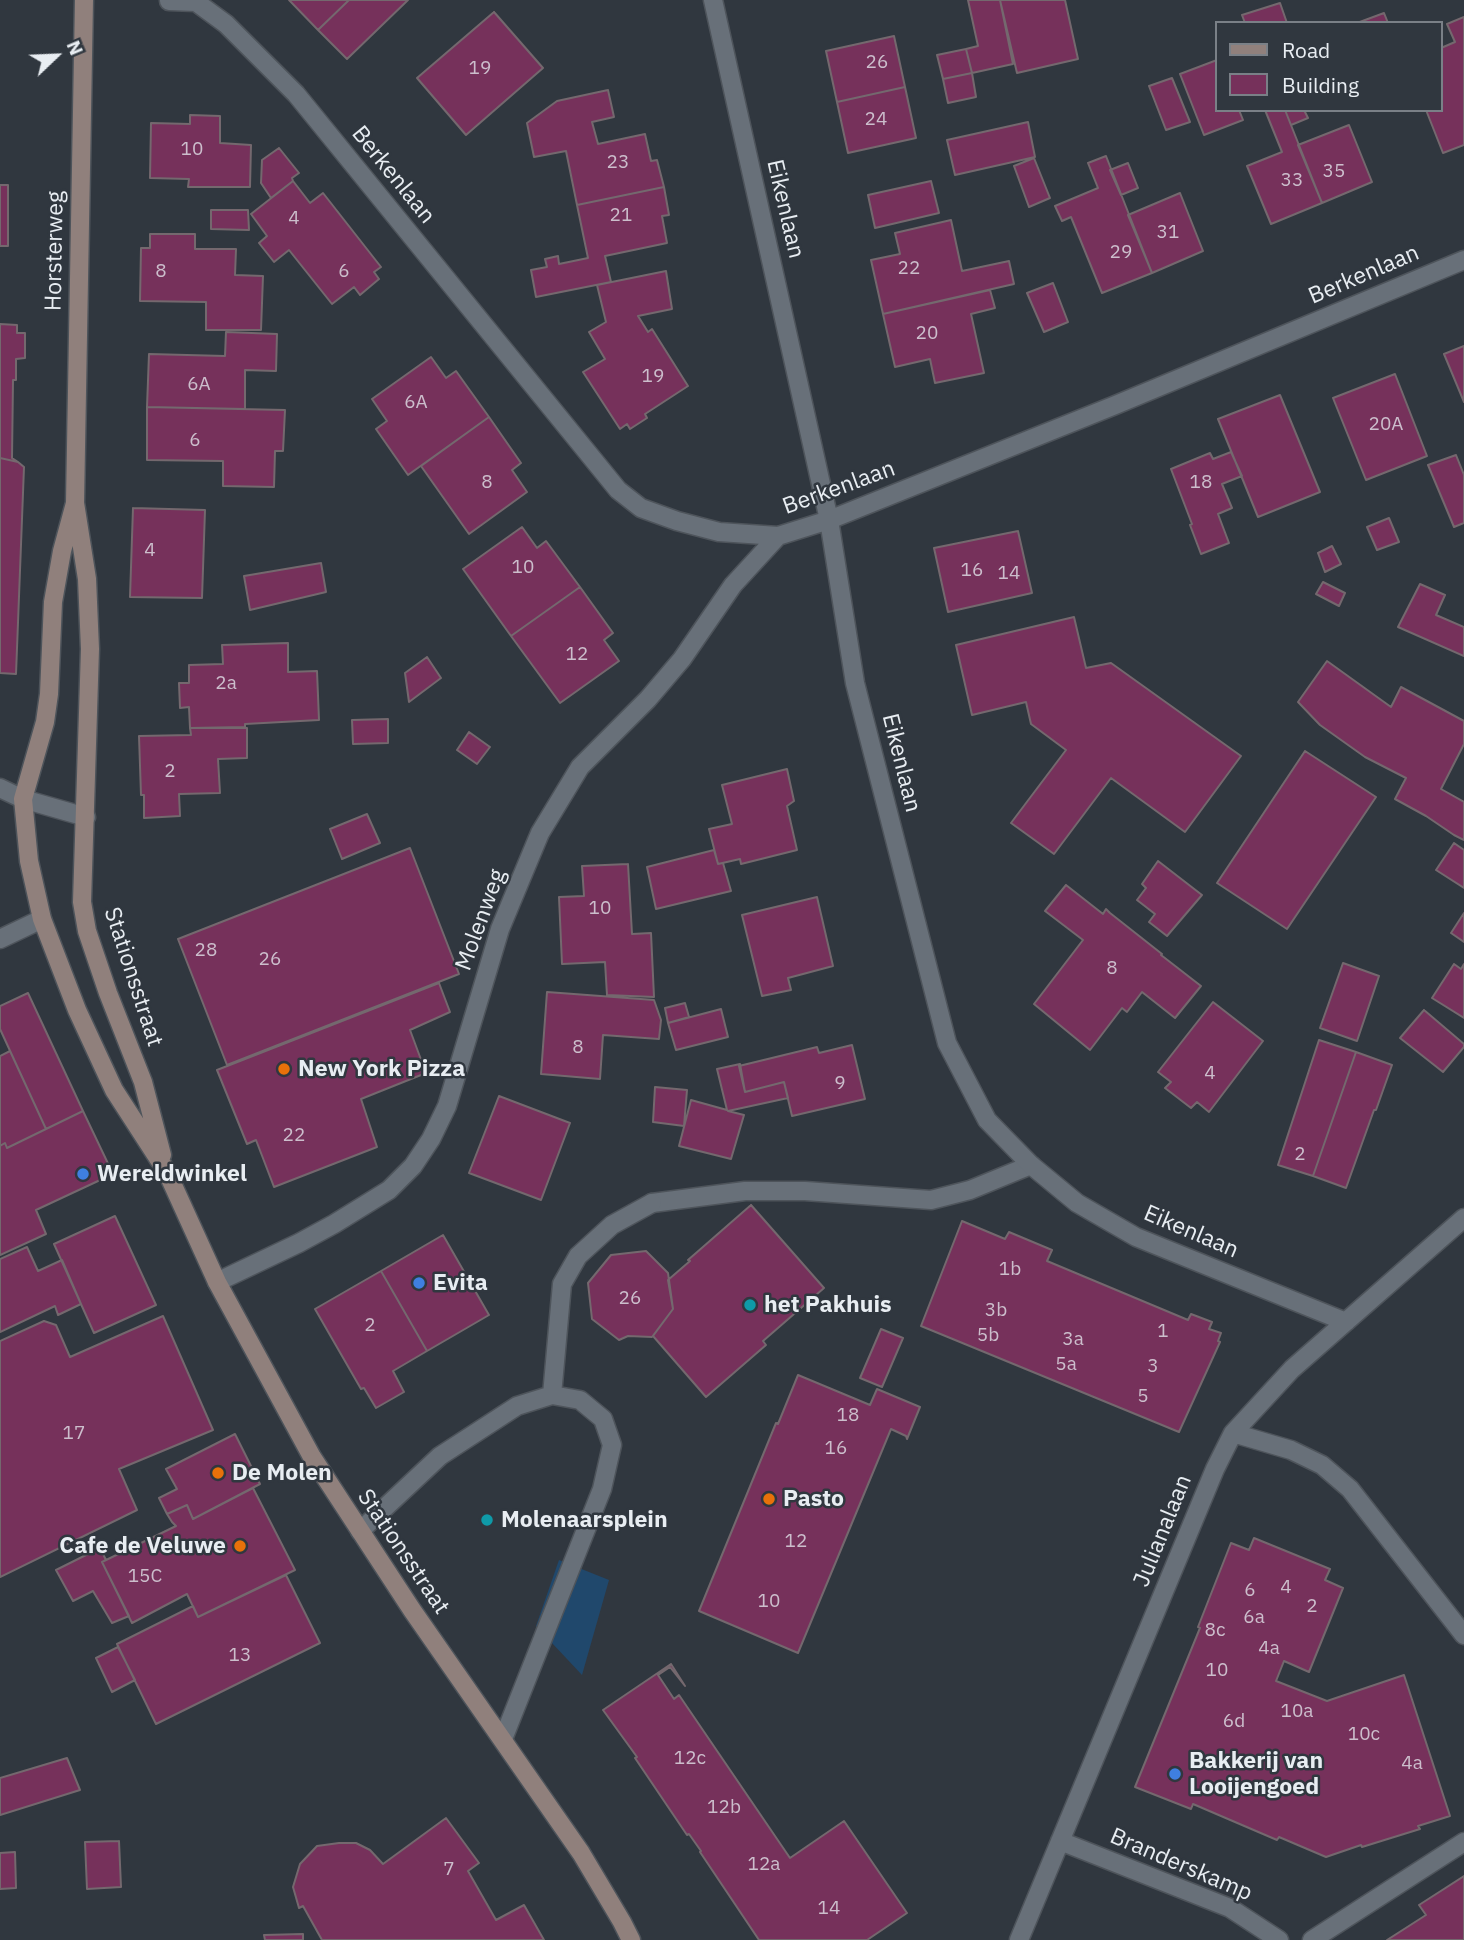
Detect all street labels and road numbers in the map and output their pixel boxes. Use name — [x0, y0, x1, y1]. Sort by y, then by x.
street label: Berkenlaan — [345, 121, 441, 229]
street label: Eikenlaan — [760, 157, 810, 261]
street label: Horsterweg — [40, 191, 70, 311]
street label: Berkenlaan — [1305, 239, 1423, 311]
street label: Berkenlaan — [779, 455, 899, 521]
street label: Eikenlaan — [875, 711, 927, 815]
street label: Molenweg — [450, 866, 512, 974]
street label: Stationsstraat — [98, 904, 168, 1050]
street label: Eikenlaan — [1139, 1200, 1243, 1264]
street label: Julianalaan — [1128, 1471, 1198, 1591]
street label: Stationsstraat — [351, 1484, 455, 1620]
street label: Branderskamp — [1106, 1823, 1256, 1907]

